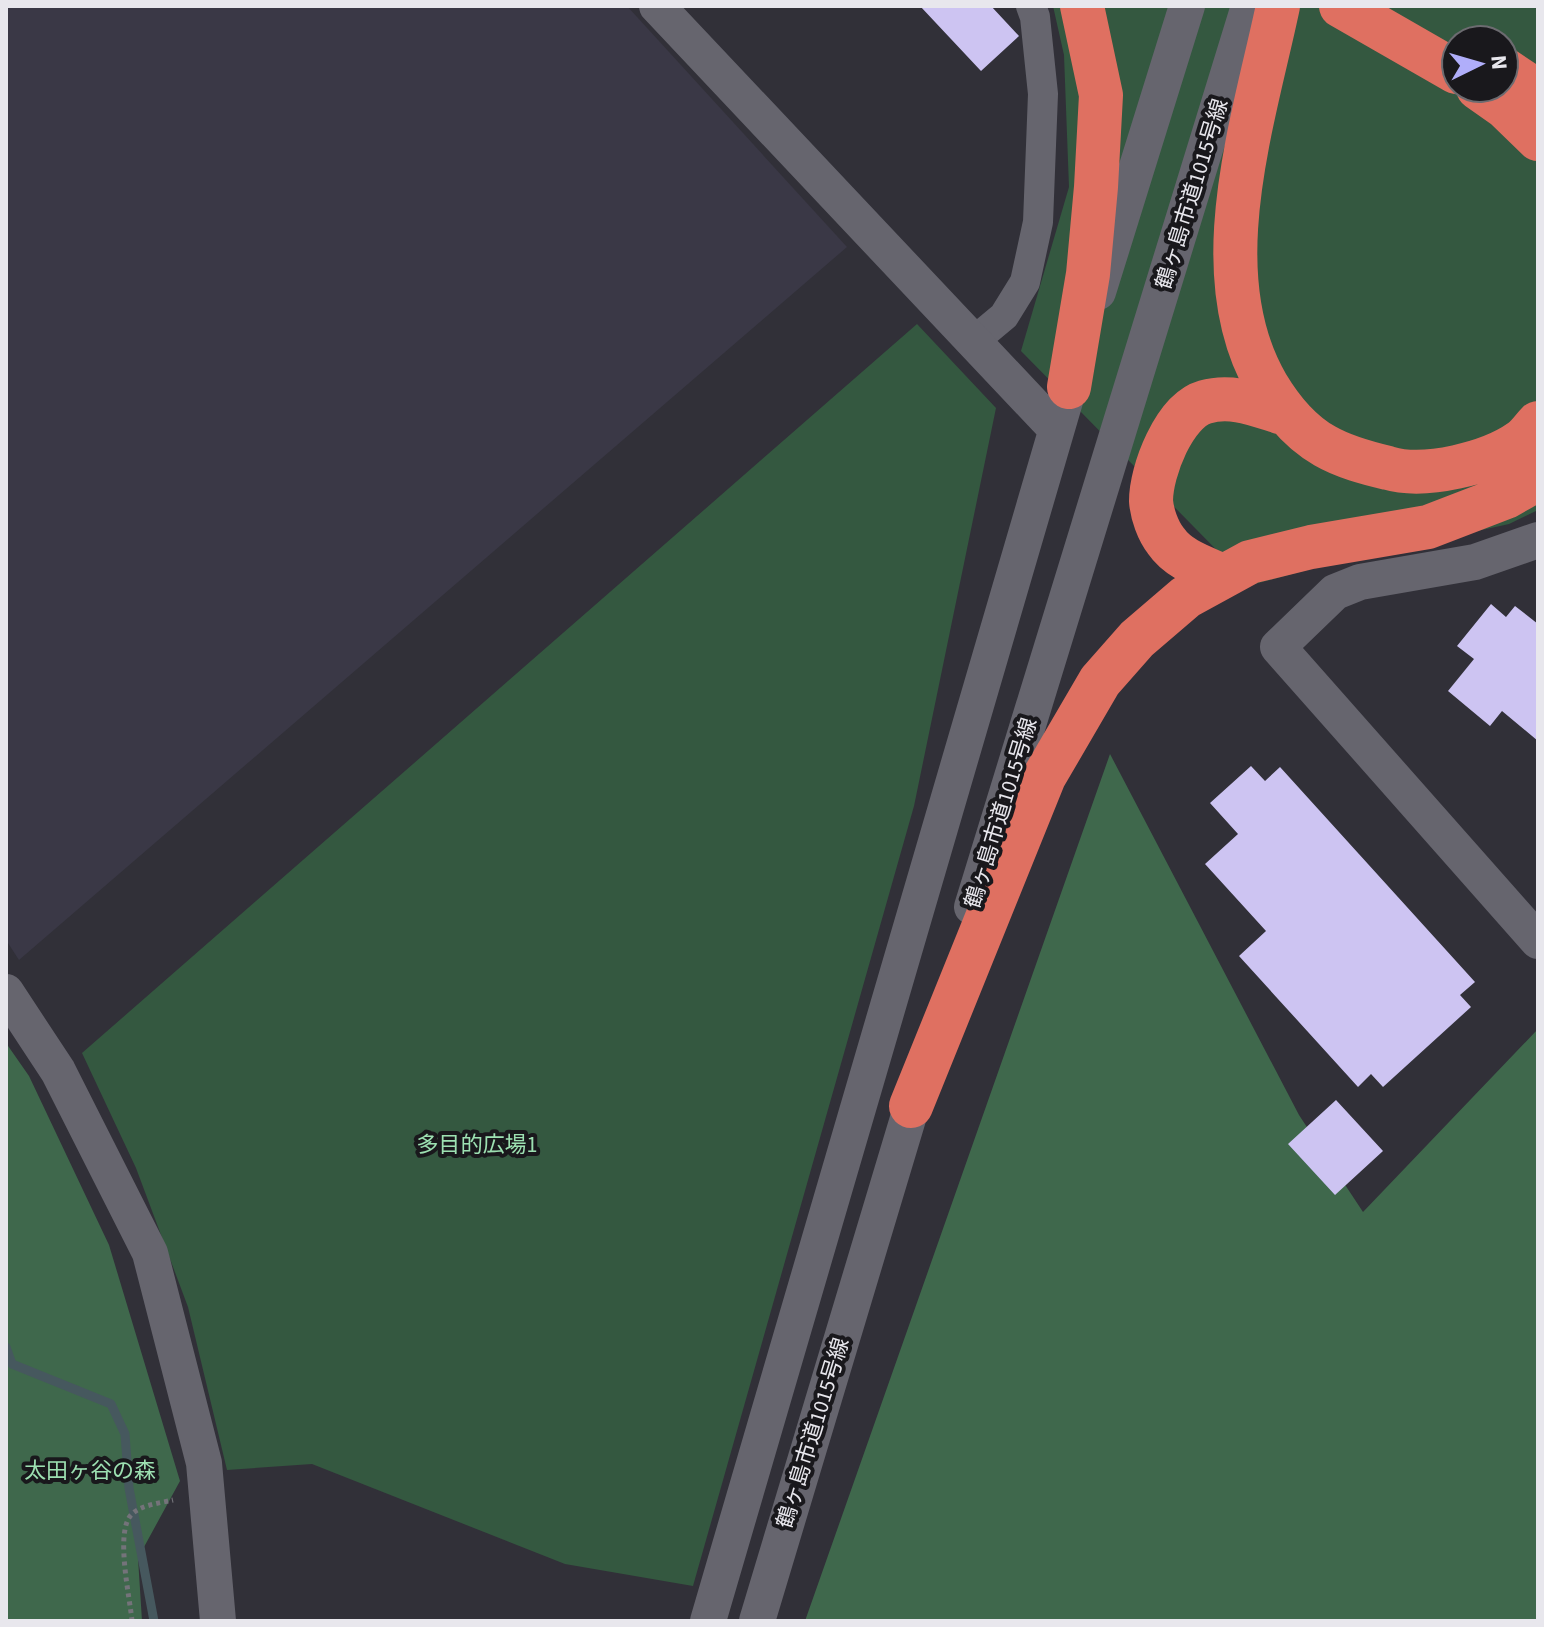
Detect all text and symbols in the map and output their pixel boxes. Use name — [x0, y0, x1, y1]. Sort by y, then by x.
north arrow — [1440, 24, 1520, 104]
text: N — [1482, 54, 1516, 71]
street label: 鶴ヶ島市道1015号線 — [1148, 95, 1236, 293]
street label: 鶴ヶ島市道1015号線 — [957, 714, 1045, 912]
park label: 多目的広場1 — [417, 1129, 537, 1161]
street label: 鶴ヶ島市道1015号線 — [769, 1334, 857, 1532]
park label: 太田ヶ谷の森 — [24, 1455, 156, 1487]

